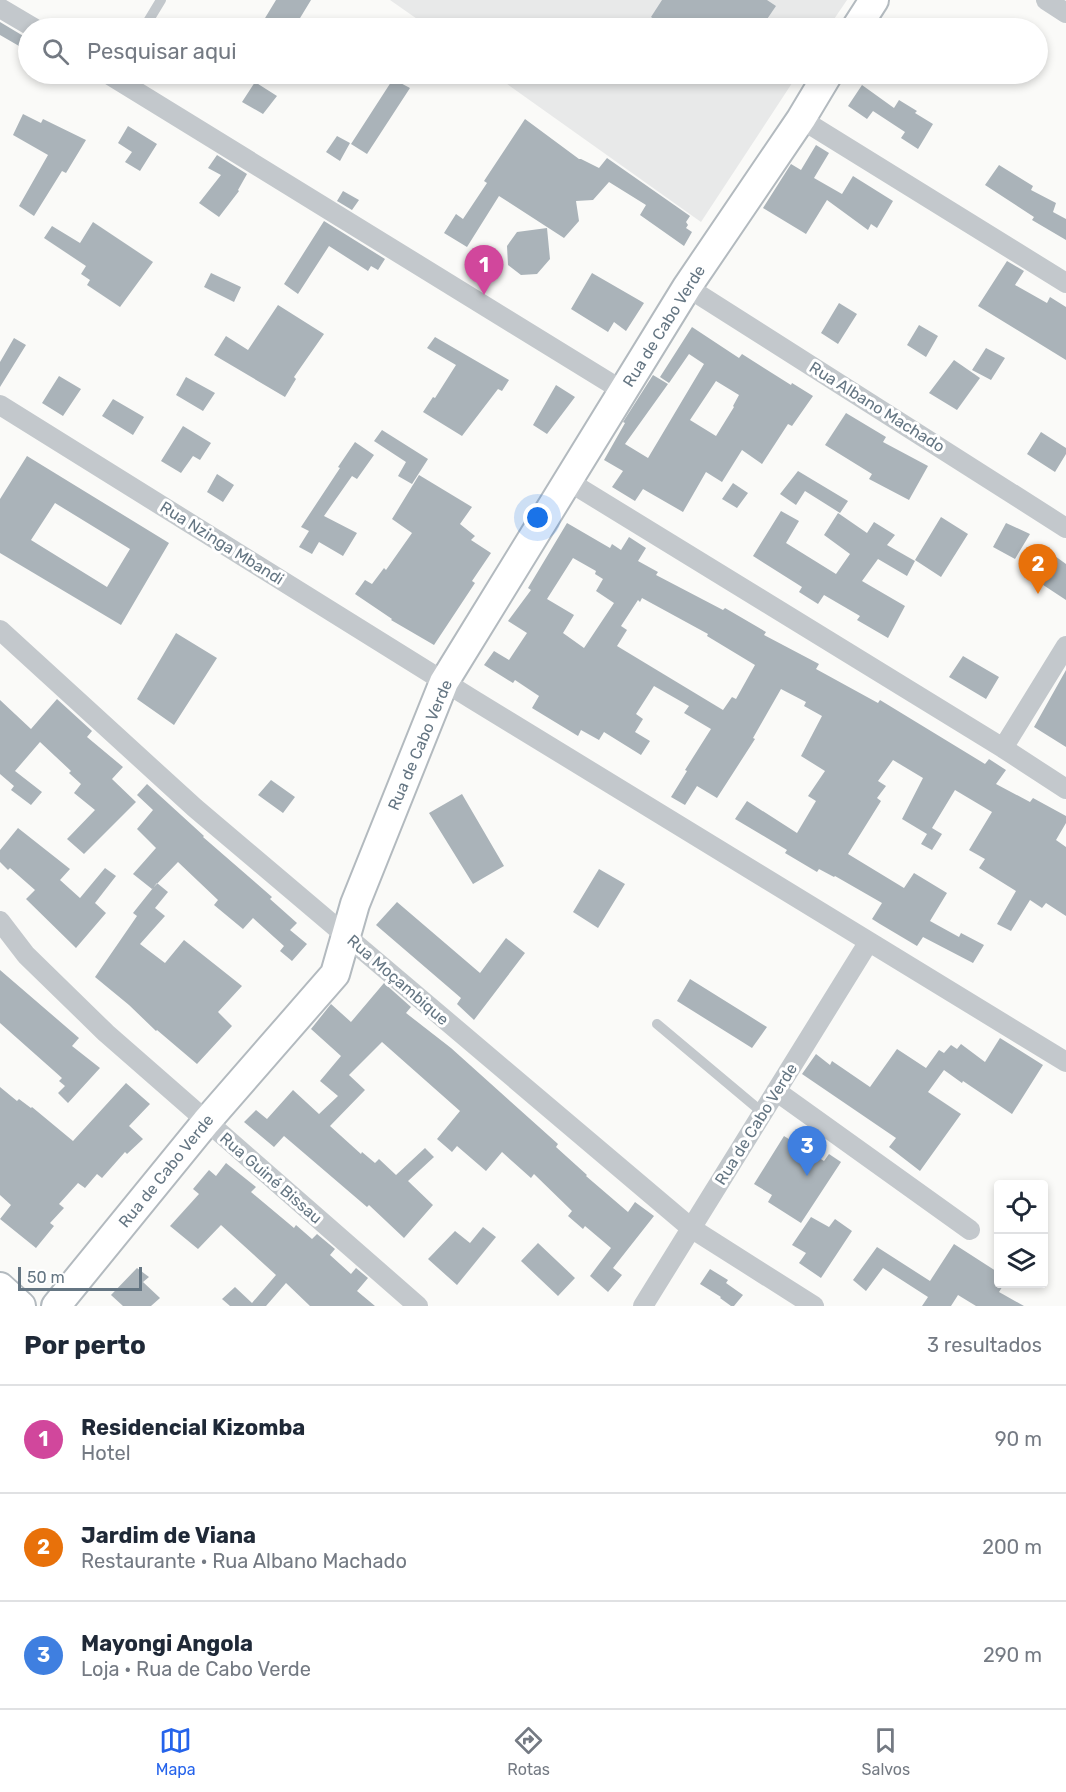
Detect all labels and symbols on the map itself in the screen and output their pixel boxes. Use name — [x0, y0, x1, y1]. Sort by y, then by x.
pin: 1 — [464, 246, 504, 295]
street label: Rua de Cabo Verde — [619, 262, 709, 390]
street label: Rua Albano Machado — [806, 358, 948, 456]
street label: Rua Nzinga Mbandi — [157, 497, 287, 589]
your location — [523, 503, 552, 532]
pin: 2 — [1018, 544, 1058, 594]
street label: Rua de Cabo Verde — [384, 677, 456, 813]
street label: Rua Moçambique — [343, 931, 453, 1029]
street label: Rua de Cabo Verde — [711, 1060, 801, 1188]
street label: Rua de Cabo Verde — [115, 1111, 217, 1231]
pin: 3 — [788, 1126, 826, 1176]
street label: Rua Guiné Bissau — [216, 1128, 326, 1228]
scale bar — [18, 1264, 142, 1292]

